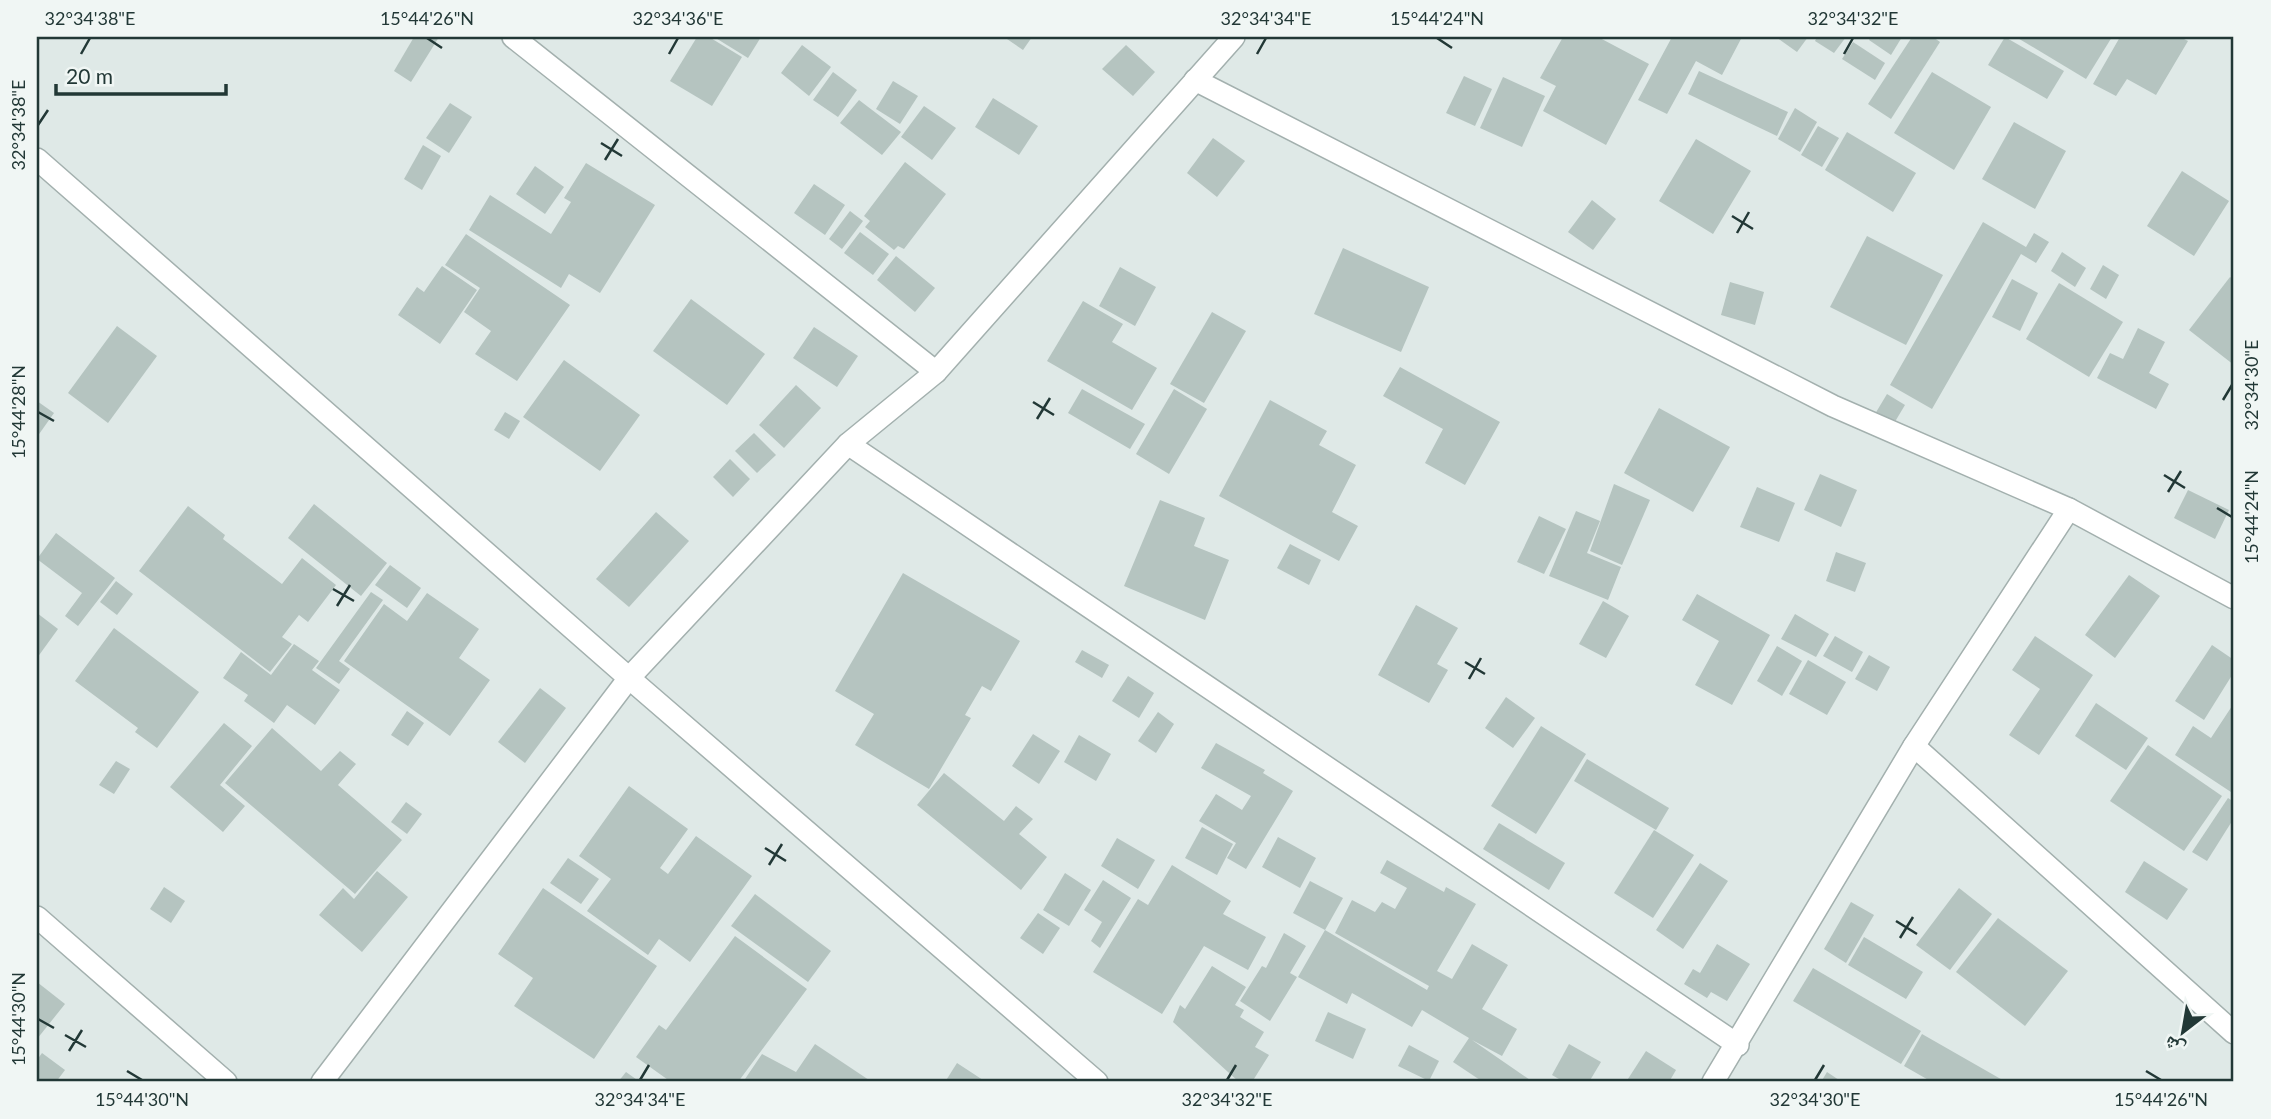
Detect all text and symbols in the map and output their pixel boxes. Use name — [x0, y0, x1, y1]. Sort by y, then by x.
text: 32°34'38"E — [45, 7, 135, 29]
text: 15°44'26"N — [380, 7, 474, 29]
text: 32°34'36"E — [633, 7, 723, 29]
text: 32°34'34"E — [1221, 7, 1311, 29]
text: 15°44'24"N — [1390, 7, 1484, 29]
text: 32°34'32"E — [1808, 7, 1898, 29]
scale bar — [56, 52, 226, 96]
text: 20 m — [66, 63, 113, 88]
text: 32°34'38"E — [7, 80, 29, 170]
text: 32°34'30"E — [2240, 340, 2262, 430]
text: 15°44'28"N — [7, 365, 29, 459]
text: 15°44'24"N — [2240, 470, 2262, 564]
text: 15°44'30"N — [7, 972, 29, 1066]
north arrow — [2148, 996, 2218, 1066]
text: ش — [2159, 1031, 2189, 1062]
text: 15°44'30"N — [95, 1088, 189, 1110]
text: 32°34'34"E — [595, 1088, 685, 1110]
text: 32°34'32"E — [1182, 1088, 1272, 1110]
text: 32°34'30"E — [1770, 1088, 1860, 1110]
text: 15°44'26"N — [2114, 1088, 2208, 1110]

